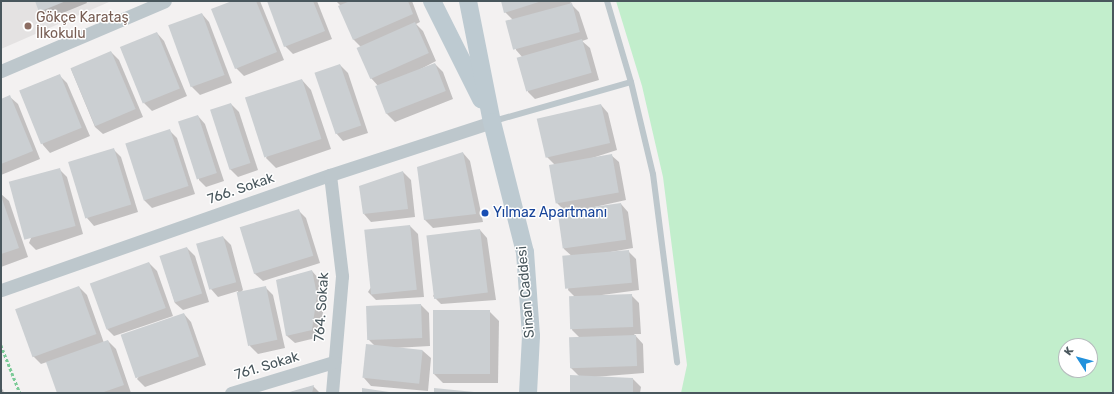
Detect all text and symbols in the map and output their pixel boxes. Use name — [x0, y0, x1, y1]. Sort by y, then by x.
place label: Gökçe Karataş İlkokulu — [36, 10, 129, 42]
marker: Gökçe Karataş İlkokulu — [23, 21, 33, 31]
street label: 766. Sokak — [205, 170, 277, 208]
place label: Yılmaz Apartmanı — [493, 205, 608, 221]
marker: Yılmaz Apartmanı — [480, 208, 490, 218]
street label: Sinan Caddesi — [514, 245, 538, 339]
street label: 764. Sokak — [311, 272, 333, 342]
north arrow — [1058, 338, 1098, 378]
text: K — [1061, 344, 1076, 358]
street label: 761. Sokak — [233, 348, 301, 384]

